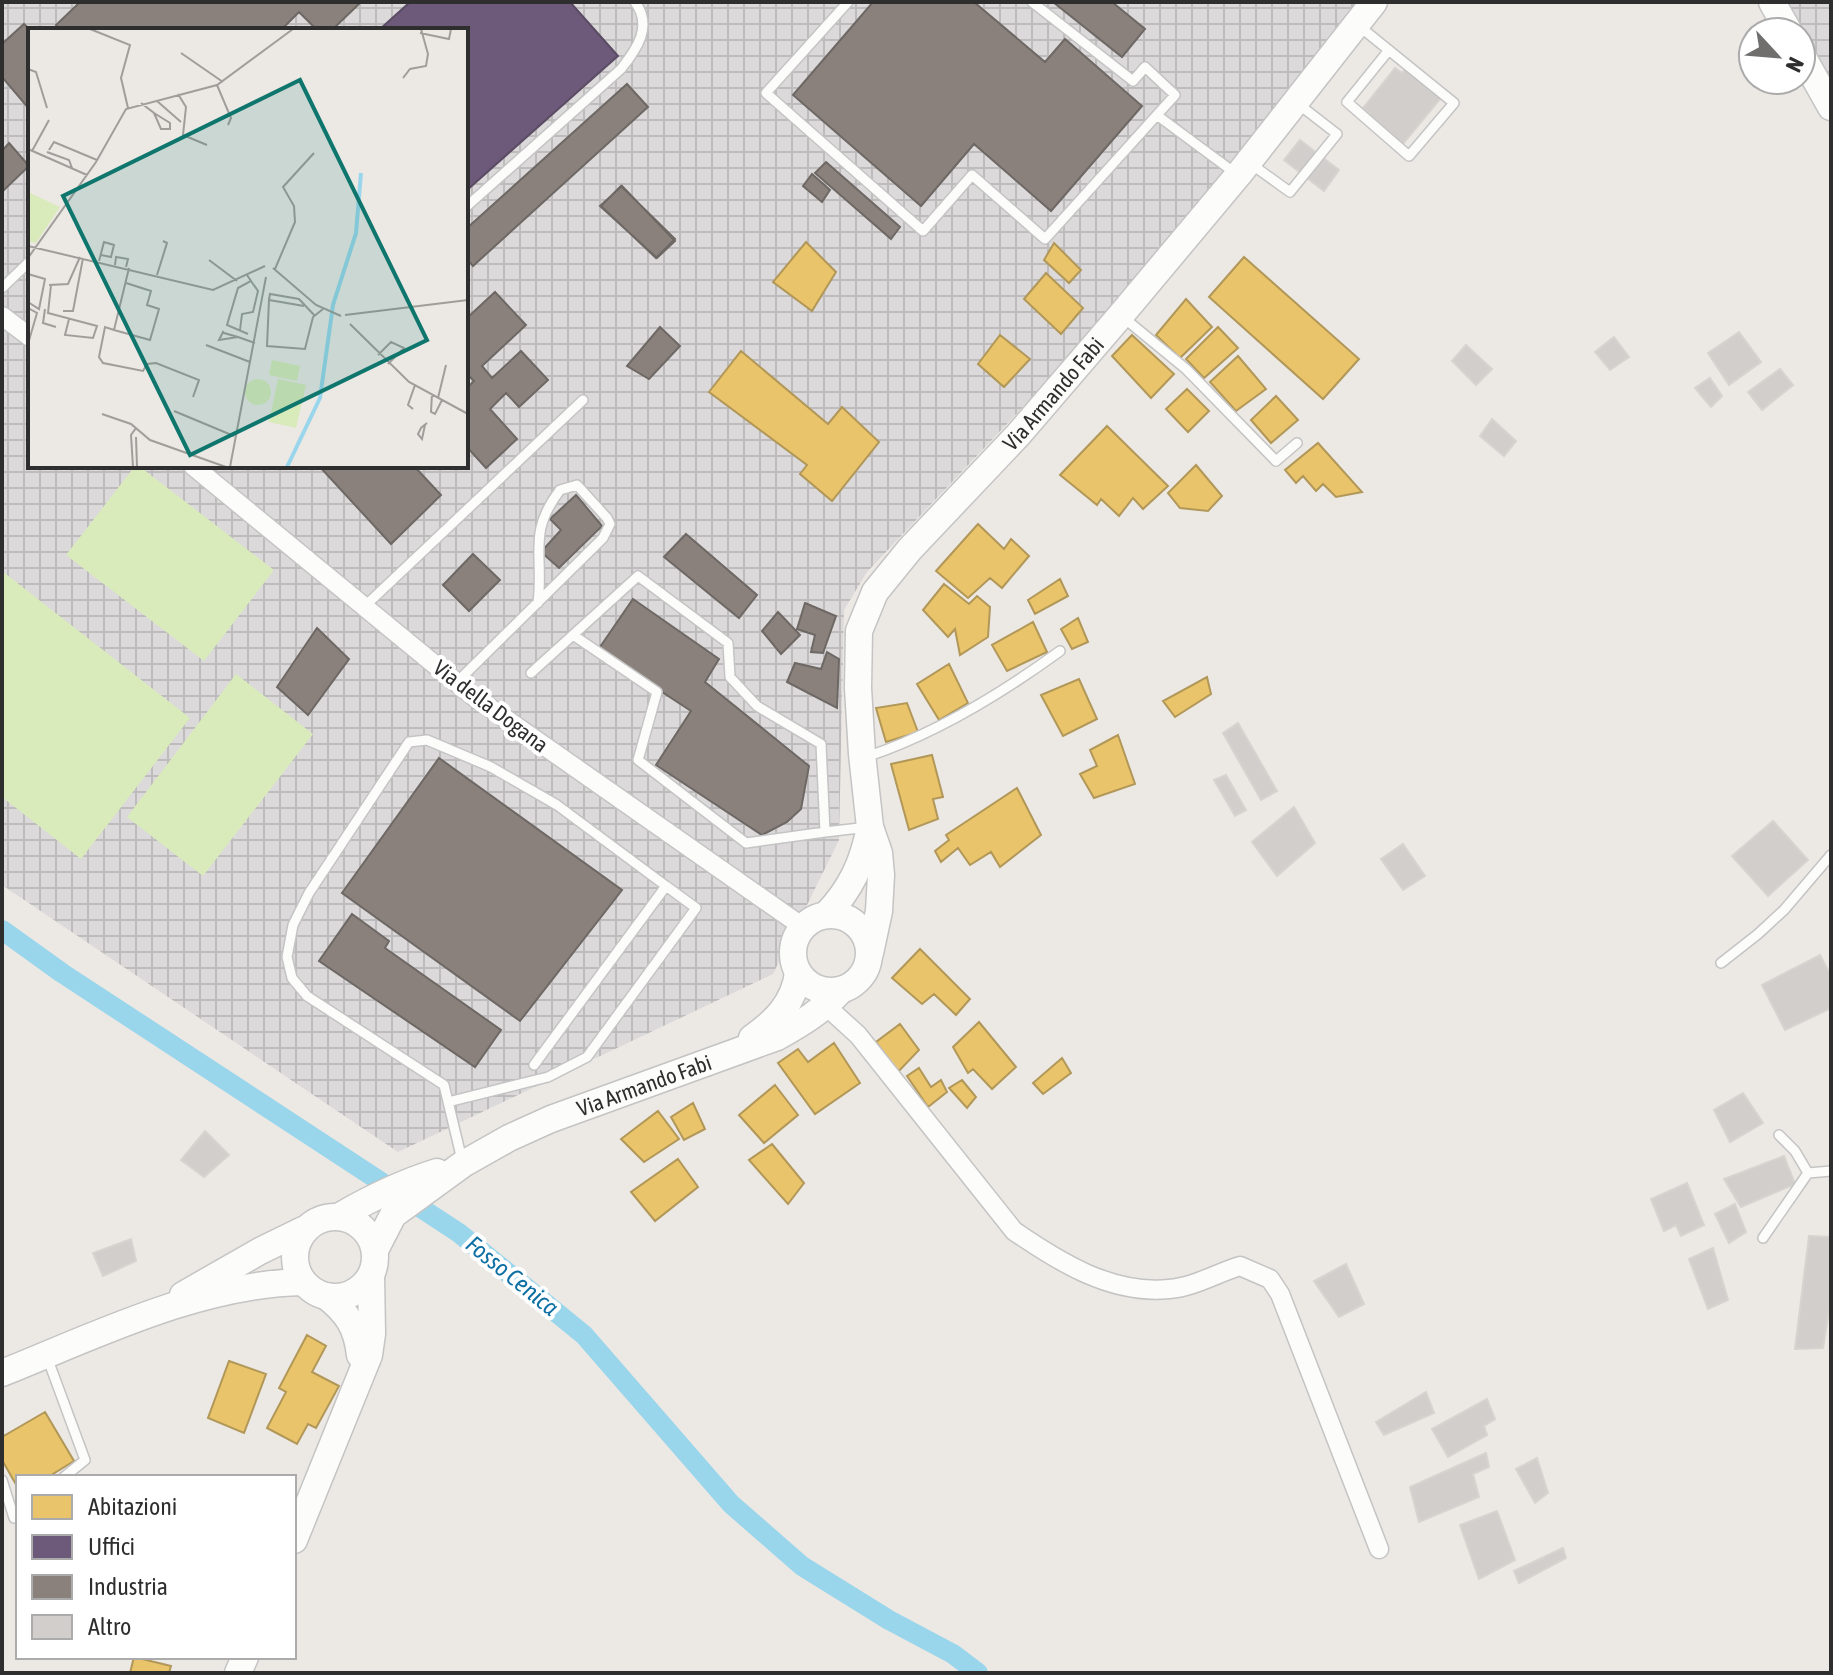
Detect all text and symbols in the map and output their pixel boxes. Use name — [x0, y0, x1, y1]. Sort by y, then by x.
north arrow — [1737, 16, 1817, 96]
inset map — [28, 28, 468, 468]
text: N — [1780, 53, 1810, 76]
street label: Via Armando Fabi — [997, 332, 1109, 456]
street label: Via della Dogana — [428, 654, 554, 758]
street label: Via Armando Fabi — [573, 1049, 715, 1121]
water label: Fosso Cenica — [461, 1230, 564, 1321]
legend — [16, 1475, 296, 1659]
text: Abitazioni — [88, 1493, 177, 1520]
text: Uffici — [88, 1533, 135, 1560]
text: Industria — [88, 1573, 168, 1600]
text: Altro — [88, 1613, 131, 1640]

